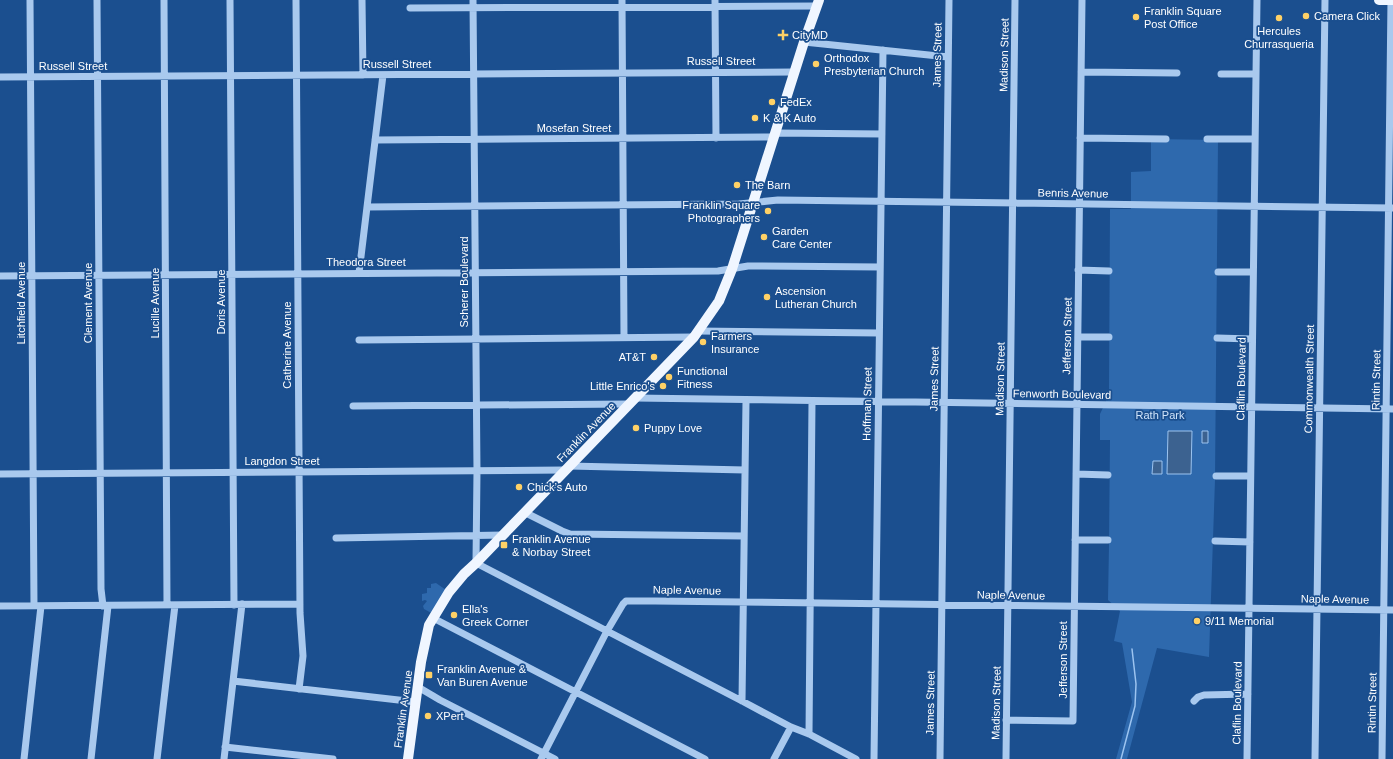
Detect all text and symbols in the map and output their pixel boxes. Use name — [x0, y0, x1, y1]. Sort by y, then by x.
place label: Franklin Square Post Office — [1144, 5, 1222, 30]
place label: Camera Click — [1314, 10, 1381, 22]
marker: Camera Click — [1301, 11, 1311, 21]
marker: Franklin Square Post Office — [1131, 12, 1141, 22]
marker: Hercules Churrasqueria — [1274, 13, 1284, 23]
street label: Madison Street — [997, 18, 1011, 92]
street label: James Street — [930, 22, 944, 88]
place label: Hercules Churrasqueria — [1244, 25, 1315, 50]
marker: CityMD — [777, 29, 789, 41]
place label: CityMD — [792, 29, 828, 41]
place label: Orthodox Presbyterian Church — [824, 52, 924, 77]
street label: Russell Street — [687, 55, 755, 67]
street label: Russell Street — [363, 58, 431, 70]
marker: Orthodox Presbyterian Church — [811, 59, 821, 69]
street label: Russell Street — [39, 60, 107, 72]
place label: FedEx — [780, 96, 812, 108]
marker: FedEx — [767, 97, 777, 107]
place label: K & K Auto — [763, 112, 816, 124]
marker: K & K Auto — [750, 113, 760, 123]
street label: Mosefan Street — [537, 122, 611, 134]
place label: The Barn — [745, 179, 790, 191]
marker: The Barn — [732, 180, 742, 190]
street label: Benris Avenue — [1038, 186, 1108, 200]
place label: Franklin Square Photographers — [682, 199, 760, 224]
marker: Franklin Square Photographers — [763, 206, 773, 216]
place label: Garden Care Center — [772, 225, 832, 250]
marker: Garden Care Center — [759, 232, 769, 242]
street label: Scherer Boulevard — [458, 236, 470, 328]
street label: Theodora Street — [326, 256, 406, 268]
street label: Litchfield Avenue — [15, 262, 27, 344]
street label: Clement Avenue — [82, 263, 94, 343]
street label: Lucille Avenue — [149, 268, 161, 338]
street label: Doris Avenue — [215, 269, 227, 335]
place label: Ascension Lutheran Church — [775, 285, 857, 310]
marker: Ascension Lutheran Church — [762, 292, 772, 302]
street label: Jefferson Street — [1060, 297, 1074, 375]
street label: Catherine Avenue — [281, 301, 293, 389]
street label: Commonwealth Street — [1302, 324, 1316, 434]
place label: Farmers Insurance — [711, 330, 759, 355]
marker: Farmers Insurance — [698, 337, 708, 347]
street label: Claflin Boulevard — [1234, 337, 1248, 421]
street label: Madison Street — [993, 342, 1007, 416]
street label: James Street — [927, 346, 941, 412]
street label: Rintin Street — [1369, 350, 1383, 410]
place label: AT&T — [619, 351, 646, 363]
marker: AT&T — [649, 352, 659, 362]
place label: Functional Fitness — [677, 365, 728, 390]
street label: Hoffman Street — [860, 367, 874, 441]
marker: Functional Fitness — [664, 372, 674, 382]
place label: Little Enrico's — [590, 380, 655, 392]
marker: Little Enrico's — [658, 381, 668, 391]
street label: Fenworth Boulevard — [1013, 387, 1111, 401]
street label: Franklin Avenue — [554, 400, 618, 464]
park label: Rath Park — [1136, 409, 1185, 421]
place label: Puppy Love — [644, 422, 702, 434]
marker: Puppy Love — [631, 423, 641, 433]
street label: Langdon Street — [244, 455, 320, 467]
place label: Chick’s Auto — [527, 481, 587, 493]
marker: Chick’s Auto — [514, 482, 524, 492]
place label: Franklin Avenue & Norbay Street — [512, 533, 591, 558]
marker: Franklin Avenue & Norbay Street — [499, 540, 509, 550]
street label: Naple Avenue — [653, 583, 721, 597]
street label: Naple Avenue — [977, 588, 1045, 602]
street label: Naple Avenue — [1301, 592, 1369, 606]
place label: Ella's Greek Corner — [462, 603, 529, 628]
marker: Ella's Greek Corner — [449, 610, 459, 620]
place label: 9/11 Memorial — [1205, 615, 1274, 627]
marker: 9/11 Memorial — [1192, 616, 1202, 626]
street label: Jefferson Street — [1057, 621, 1069, 699]
street label: Claflin Boulevard — [1230, 661, 1244, 745]
place label: Franklin Avenue & Van Buren Avenue — [437, 663, 528, 688]
street label: Madison Street — [989, 666, 1003, 740]
street label: Franklin Avenue — [392, 669, 414, 749]
marker: Franklin Avenue & Van Buren Avenue — [424, 670, 434, 680]
street label: James Street — [923, 670, 937, 736]
street label: Rintin Street — [1365, 673, 1379, 733]
place label: XPert — [436, 710, 464, 722]
marker: XPert — [423, 711, 433, 721]

